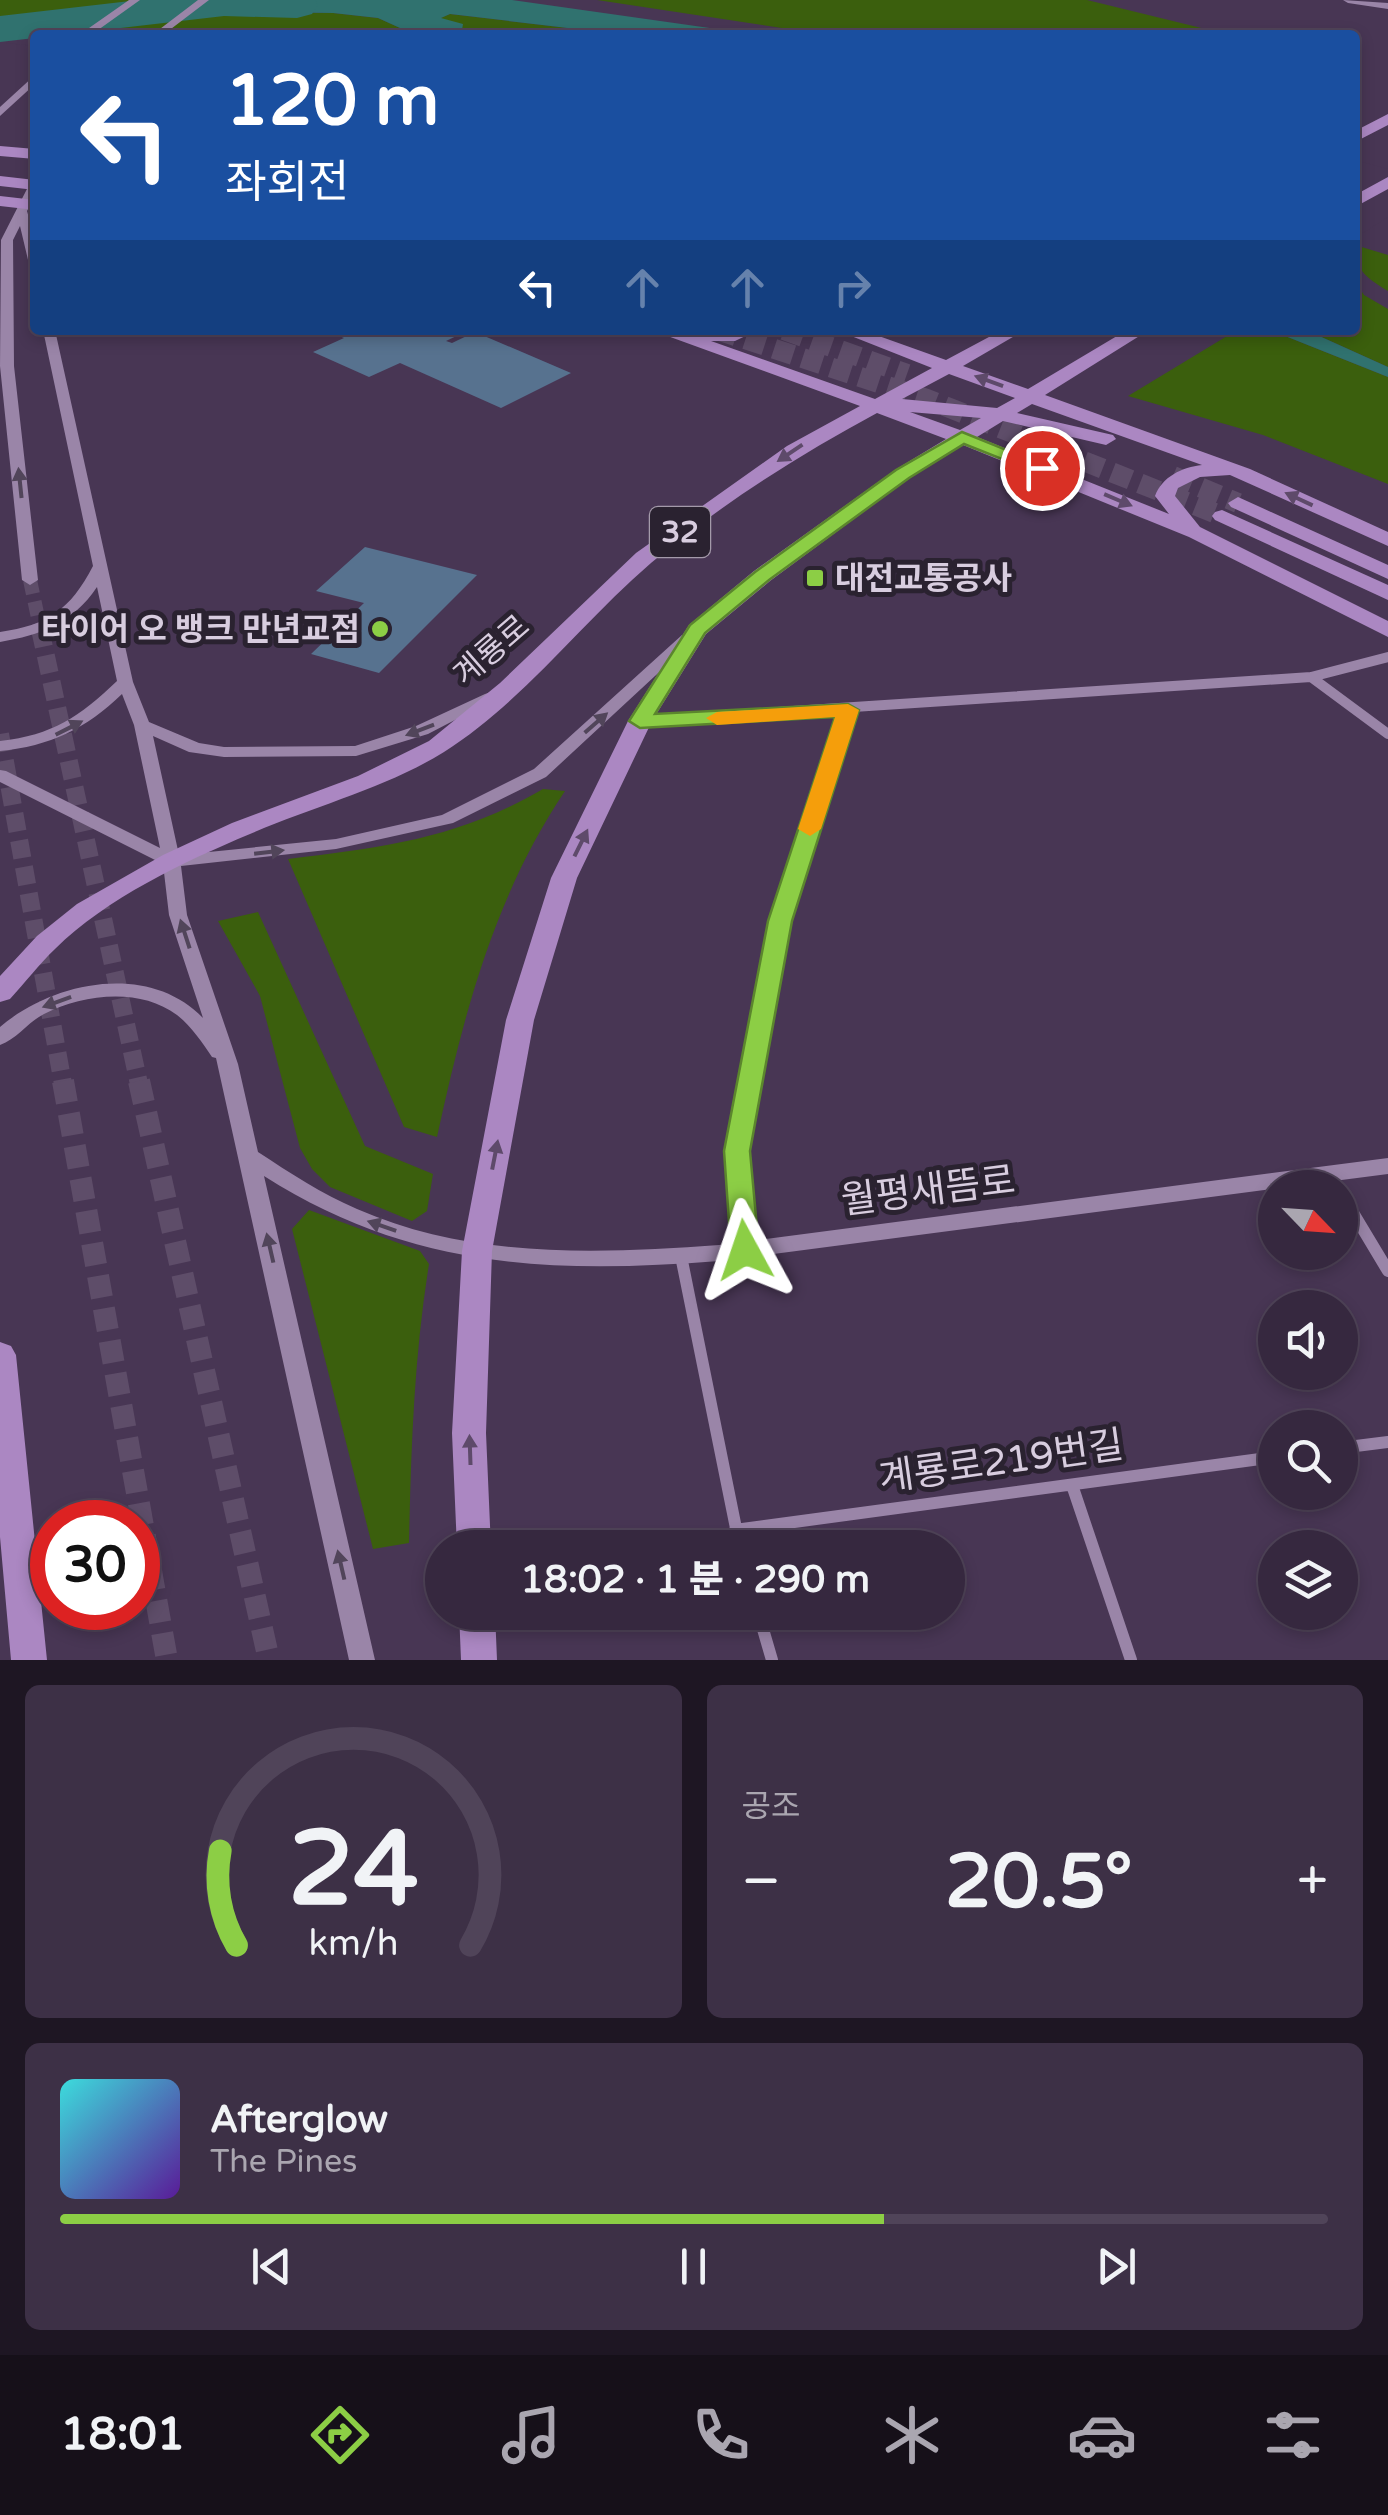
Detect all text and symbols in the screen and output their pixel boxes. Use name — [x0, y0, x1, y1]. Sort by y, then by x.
text: 120 m — [225, 60, 439, 144]
icon: left — [60, 70, 190, 200]
text: 좌회전 — [225, 156, 349, 210]
icon: left — [510, 260, 565, 315]
icon: ahead — [615, 260, 670, 315]
icon: ahead — [720, 260, 775, 315]
icon: right — [825, 260, 880, 315]
one-way arrow — [974, 373, 1004, 388]
pin — [1000, 426, 1085, 511]
icon: arrive — [1015, 441, 1070, 496]
one-way arrow — [776, 443, 803, 462]
one-way arrow — [12, 467, 28, 499]
one-way arrow — [1285, 491, 1314, 508]
one-way arrow — [1103, 492, 1133, 508]
road number: 32 — [650, 507, 710, 557]
place label: 대전교통공사 — [835, 560, 1012, 598]
marker: 대전교통공사 — [804, 567, 826, 589]
street label: 계룡로 — [446, 607, 537, 694]
place label: 타이어 오 뱅크 만년교점 — [41, 611, 360, 649]
marker: 타이어 오 뱅크 만년교점 — [369, 618, 391, 640]
one-way arrow — [583, 713, 608, 735]
one-way arrow — [55, 720, 84, 737]
one-way arrow — [404, 723, 434, 738]
one-way arrow — [572, 828, 589, 857]
one-way arrow — [253, 844, 285, 860]
one-way arrow — [176, 919, 191, 949]
one-way arrow — [41, 995, 71, 1010]
one-way arrow — [487, 1139, 503, 1170]
street label: 월평새뜸로 — [839, 1158, 1018, 1224]
north arrow — [1258, 1170, 1358, 1270]
map controls — [1258, 1170, 1358, 1630]
position arrow — [693, 1198, 797, 1302]
one-way arrow — [367, 1218, 397, 1233]
one-way arrow — [262, 1232, 277, 1263]
button: sound — [1258, 1290, 1358, 1390]
button: search — [1258, 1410, 1358, 1510]
street label: 계룡로219번길 — [876, 1422, 1126, 1502]
one-way arrow — [462, 1434, 478, 1466]
speed limit sign: 30 — [30, 1500, 160, 1630]
button: layers — [1258, 1530, 1358, 1630]
one-way arrow — [333, 1549, 348, 1580]
text: 18:02 · 1 분 · 290 m — [520, 1557, 870, 1603]
text: 공조 — [742, 1788, 800, 1826]
text: 24 — [288, 1808, 419, 1933]
text: 20.5° — [945, 1837, 1133, 1927]
text: − — [742, 1849, 781, 1915]
text: + — [1297, 1849, 1328, 1915]
text: km/h — [308, 1922, 398, 1965]
text: Afterglow — [210, 2097, 388, 2143]
text: The Pines — [210, 2143, 357, 2181]
icon: previous — [244, 2239, 299, 2294]
icon: pause — [666, 2239, 721, 2294]
icon: next — [1089, 2239, 1144, 2294]
icon: directions — [305, 2400, 375, 2470]
icon: music — [496, 2400, 566, 2470]
icon: phone — [686, 2400, 756, 2470]
icon: climate — [877, 2400, 947, 2470]
icon: car — [1067, 2400, 1137, 2470]
icon: filters — [1258, 2400, 1328, 2470]
text: 18:01 — [60, 2408, 185, 2462]

